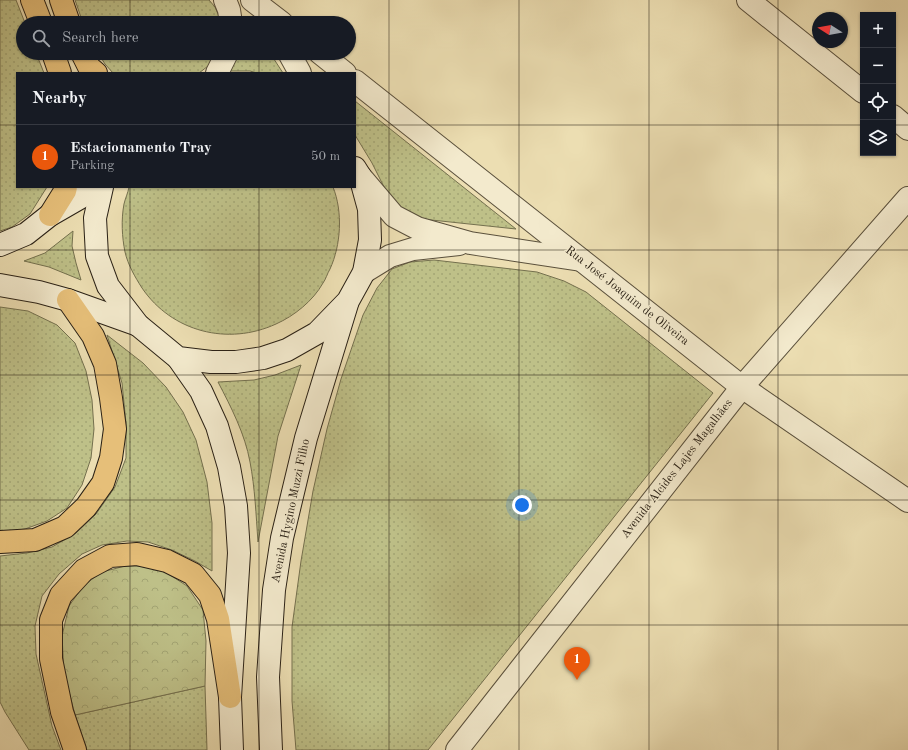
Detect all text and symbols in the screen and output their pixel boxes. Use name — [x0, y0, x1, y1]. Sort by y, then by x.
north arrow — [812, 12, 848, 48]
map controls — [860, 12, 896, 156]
button: + — [860, 12, 896, 48]
search box — [16, 16, 356, 60]
icon: search — [30, 27, 52, 49]
text: Search here — [62, 31, 139, 46]
button: − — [860, 48, 896, 84]
button: locate — [860, 84, 896, 120]
text: Nearby — [32, 90, 87, 107]
button: layers — [860, 120, 896, 156]
text: Estacionamento Tray — [70, 141, 212, 156]
text: 1 — [41, 150, 49, 163]
text: 50 m — [311, 150, 340, 163]
text: Parking — [70, 159, 114, 172]
street label: Rua José Joaquim de Oliveira — [563, 244, 691, 348]
street label: Avenida Alcides Lajes Magalhães — [619, 397, 735, 541]
street label: Avenida Hygino Muzzi Filho — [270, 438, 312, 584]
your location — [512, 495, 532, 515]
pin: 1 — [564, 647, 590, 680]

